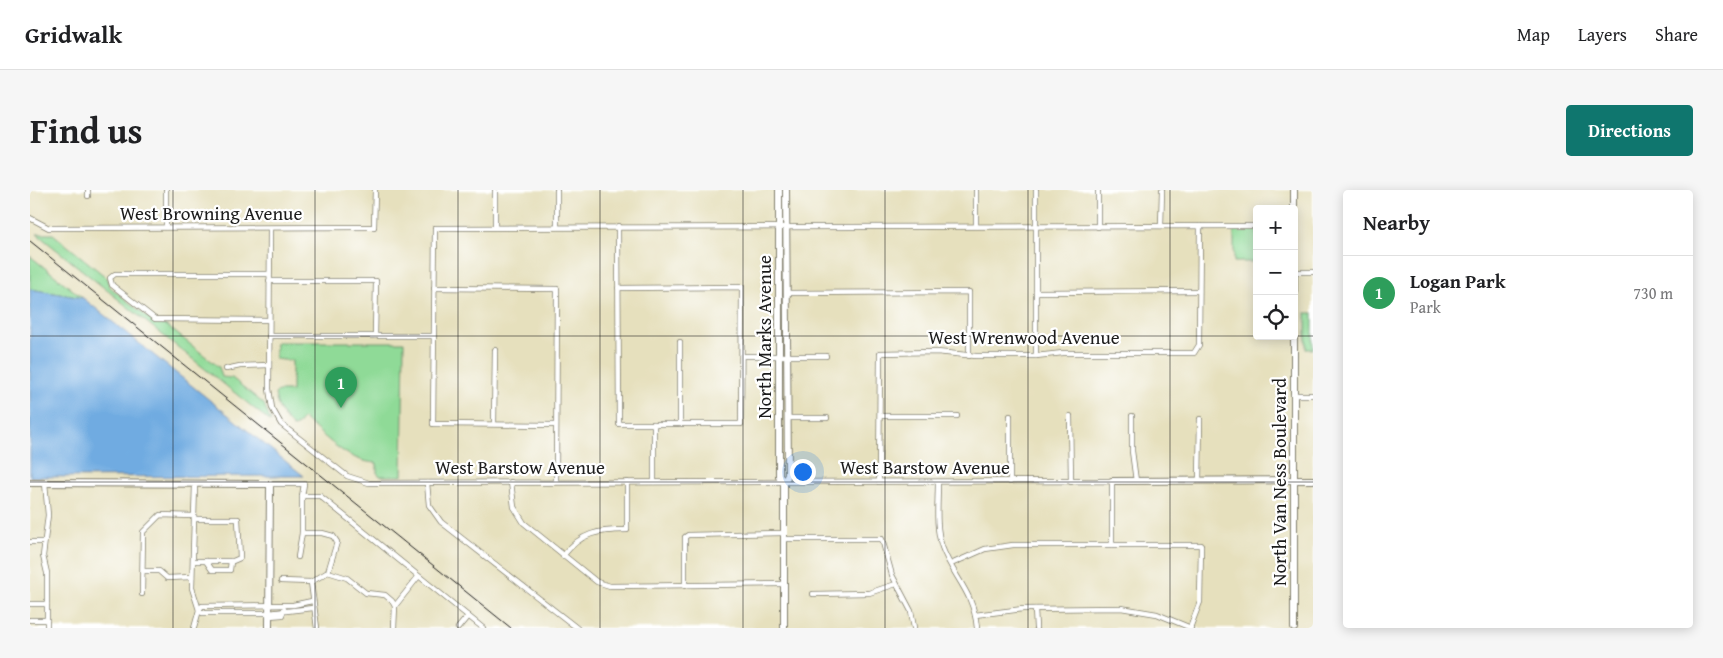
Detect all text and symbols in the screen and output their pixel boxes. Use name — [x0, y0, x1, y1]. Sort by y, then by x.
text: Gridwalk — [25, 17, 122, 52]
text: Map — [1517, 21, 1550, 48]
text: Layers — [1578, 21, 1627, 48]
text: Share — [1655, 21, 1698, 48]
text: Find us — [30, 105, 143, 156]
button: Directions — [1566, 105, 1693, 156]
street label: West Browning Avenue — [120, 199, 302, 227]
map controls — [1253, 205, 1298, 340]
button: + — [1253, 205, 1298, 250]
text: Nearby — [1363, 207, 1430, 238]
button: − — [1253, 250, 1298, 295]
street label: North Marks Avenue — [750, 255, 778, 419]
text: Logan Park — [1410, 267, 1505, 295]
text: 1 — [1375, 281, 1383, 305]
text: 730 m — [1633, 281, 1673, 305]
button: locate — [1253, 295, 1298, 340]
text: Park — [1410, 295, 1441, 319]
street label: West Wrenwood Avenue — [928, 323, 1120, 351]
pin: 1 — [325, 367, 357, 408]
street label: North Van Ness Boulevard — [1265, 377, 1293, 586]
street label: West Barstow Avenue — [435, 453, 605, 481]
street label: West Barstow Avenue — [840, 453, 1010, 481]
your location — [790, 459, 816, 485]

